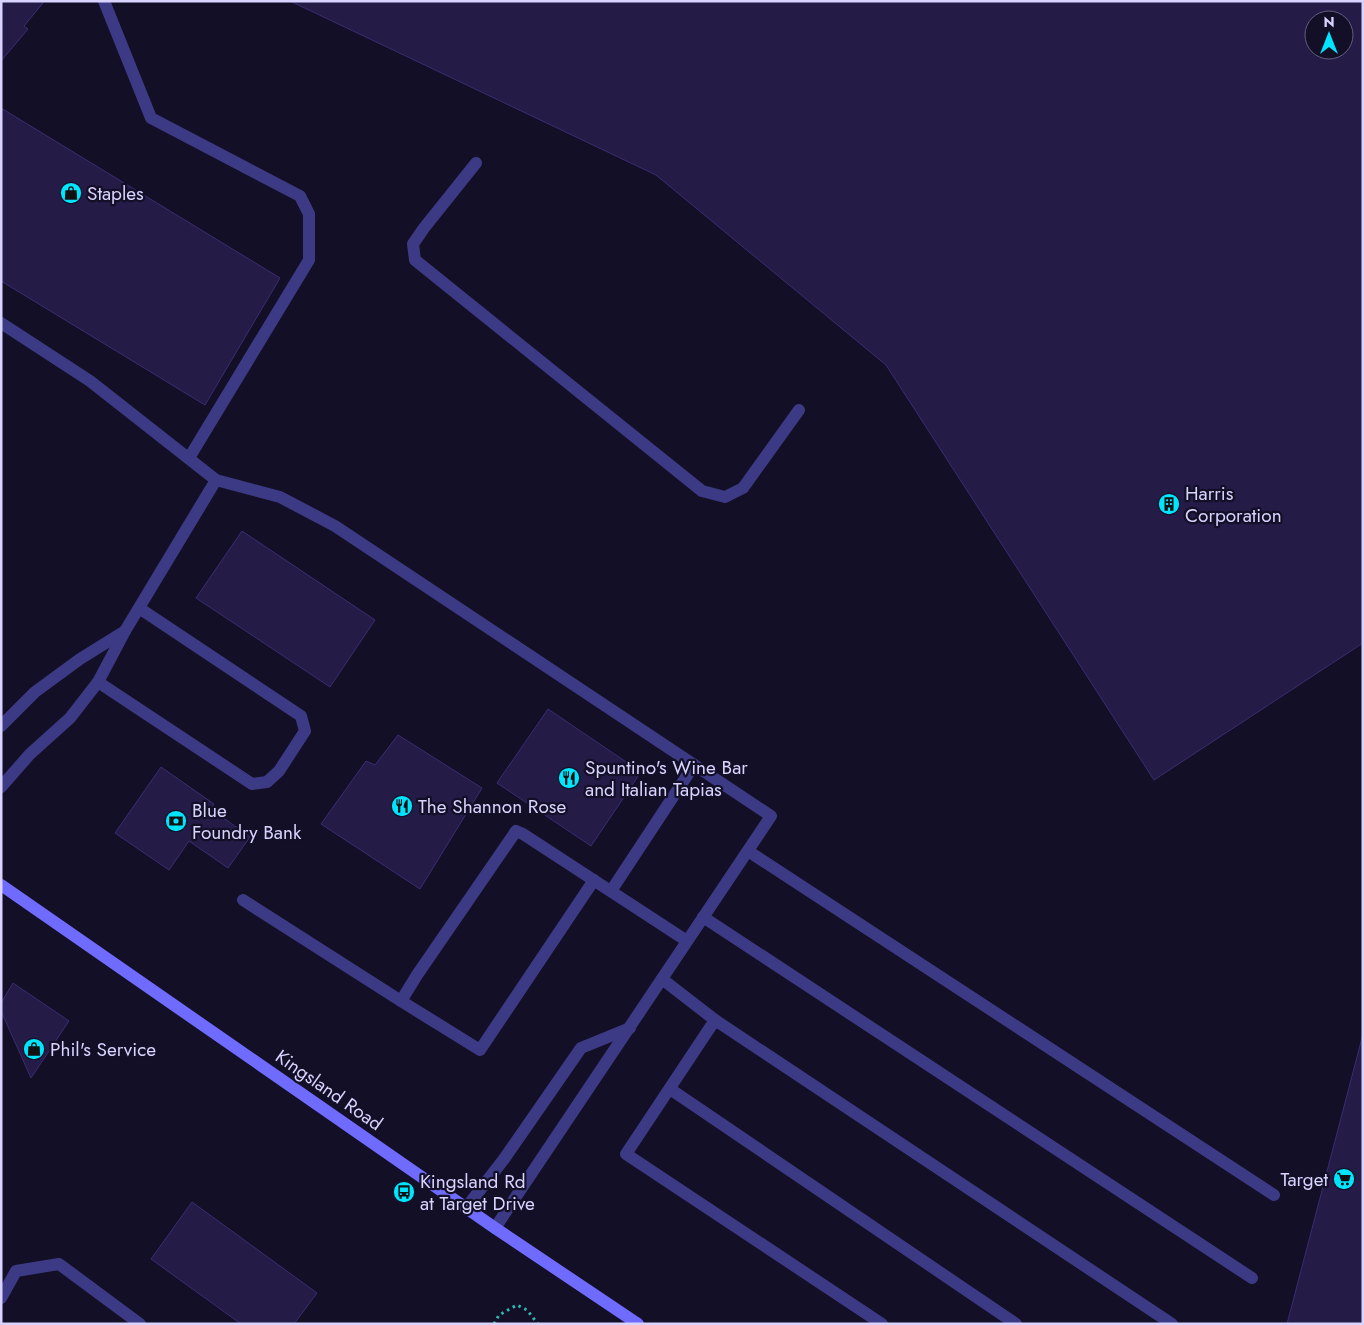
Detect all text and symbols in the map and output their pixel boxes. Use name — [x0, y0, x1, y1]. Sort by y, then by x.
north arrow — [1304, 10, 1354, 60]
text: N — [1323, 12, 1335, 32]
place label: Staples — [87, 180, 144, 207]
shop icon: Staples — [59, 181, 83, 205]
place label: Harris Corporation — [1185, 480, 1282, 529]
building icon: Harris Corporation — [1157, 492, 1181, 516]
place label: Spuntino's Wine Bar and Italian Tapias — [585, 754, 748, 803]
restaurant icon: Spuntino's Wine Bar and Italian Tapias — [557, 766, 581, 790]
place label: The Shannon Rose — [418, 793, 566, 820]
restaurant icon: The Shannon Rose — [390, 794, 414, 818]
place label: Blue Foundry Bank — [192, 797, 302, 846]
bank icon: Blue Foundry Bank — [164, 809, 188, 833]
place label: Phil's Service — [50, 1036, 156, 1063]
shop icon: Phil's Service — [22, 1037, 46, 1061]
street label: Kingsland Road — [270, 1043, 388, 1137]
place label: Target — [1281, 1166, 1328, 1193]
supermarket icon: Target — [1332, 1167, 1356, 1191]
place label: Kingsland Rd at Target Drive — [420, 1168, 535, 1217]
bus stop icon: Kingsland Rd at Target Drive — [392, 1180, 416, 1204]

